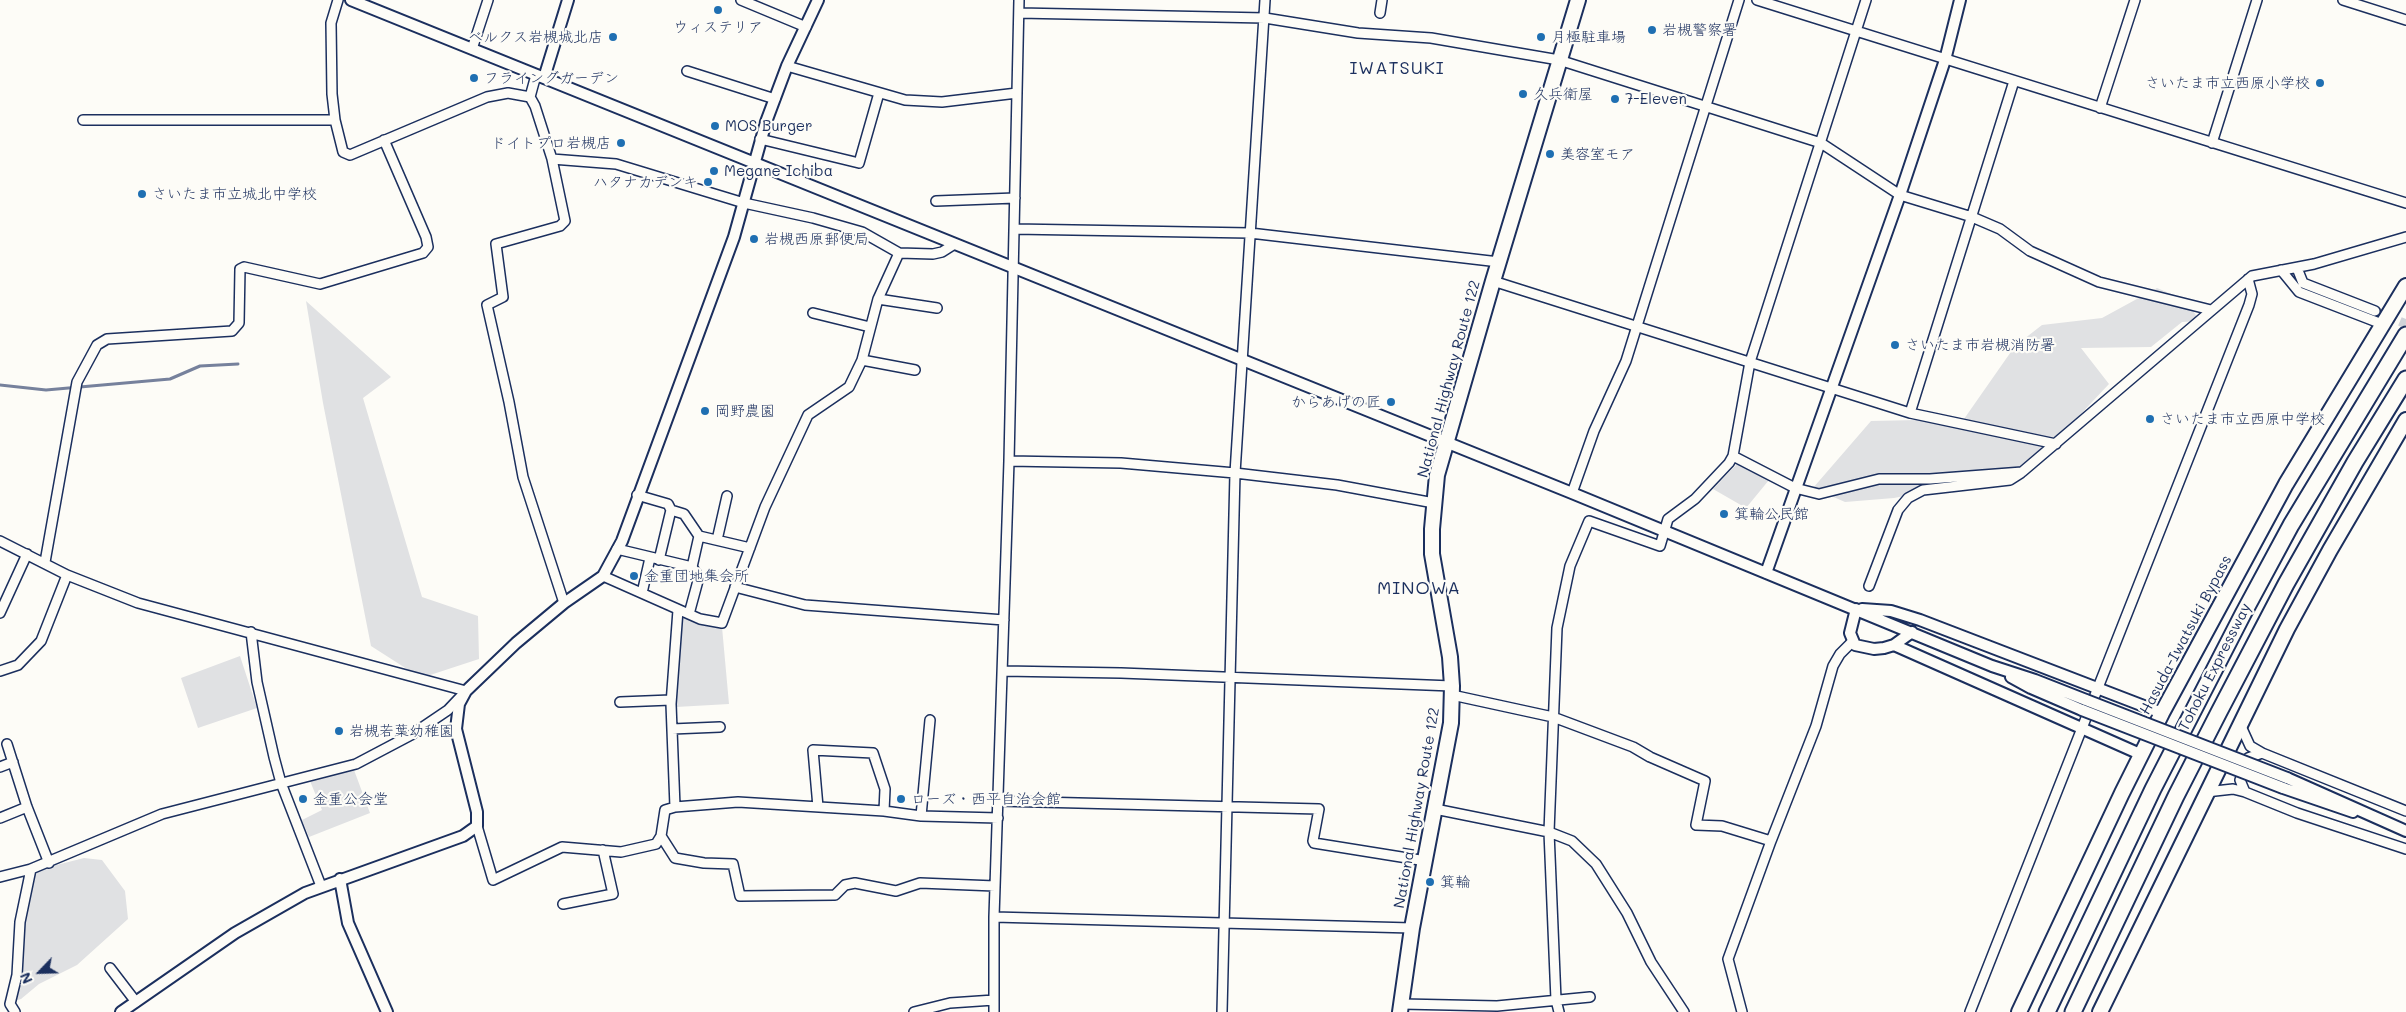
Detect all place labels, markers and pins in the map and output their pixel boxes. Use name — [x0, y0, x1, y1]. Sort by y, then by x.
marker: ウィステリア — [712, 4, 724, 16]
place label: ウィステリア — [673, 18, 763, 36]
place label: 岩槻警察署 — [1662, 21, 1737, 39]
marker: 岩槻警察署 — [1646, 24, 1658, 36]
place label: ベルクス岩槻城北店 — [468, 28, 603, 46]
place label: 月極駐車場 — [1551, 28, 1626, 46]
marker: ベルクス岩槻城北店 — [607, 31, 619, 43]
marker: 月極駐車場 — [1535, 31, 1547, 43]
place label: フライングガーデン — [484, 69, 619, 87]
marker: フライングガーデン — [468, 72, 480, 84]
place label: さいたま市立西原小学校 — [2145, 74, 2310, 92]
marker: さいたま市立西原小学校 — [2314, 77, 2326, 89]
place label: 久兵衛屋 — [1533, 85, 1593, 103]
marker: 久兵衛屋 — [1517, 88, 1529, 100]
place label: 7-Eleven — [1625, 90, 1687, 108]
marker: 7-Eleven — [1609, 93, 1621, 105]
place label: MOS Burger — [725, 117, 813, 135]
marker: MOS Burger — [709, 120, 721, 132]
place label: ドイトプロ岩槻店 — [491, 134, 611, 152]
marker: ドイトプロ岩槻店 — [615, 137, 627, 149]
place label: 美容室モア — [1560, 145, 1635, 163]
marker: 美容室モア — [1544, 148, 1556, 160]
place label: Megane Ichiba — [724, 162, 833, 180]
marker: Megane Ichiba — [708, 165, 720, 177]
place label: ハタナカデンキ — [593, 173, 698, 191]
marker: ハタナカデンキ — [702, 176, 714, 188]
place label: さいたま市立城北中学校 — [152, 185, 317, 203]
marker: さいたま市立城北中学校 — [136, 188, 148, 200]
place label: 岩槻西原郵便局 — [764, 230, 869, 248]
marker: 岩槻西原郵便局 — [748, 233, 760, 245]
place label: さいたま市岩槻消防署 — [1905, 336, 2055, 354]
marker: さいたま市岩槻消防署 — [1889, 339, 1901, 351]
place label: からあげの匠 — [1291, 393, 1381, 411]
marker: からあげの匠 — [1385, 396, 1397, 408]
place label: 岡野農園 — [715, 402, 775, 420]
marker: 岡野農園 — [699, 405, 711, 417]
place label: さいたま市立西原中学校 — [2160, 410, 2325, 428]
marker: さいたま市立西原中学校 — [2144, 413, 2156, 425]
place label: 箕輪公民館 — [1734, 505, 1809, 523]
marker: 箕輪公民館 — [1718, 508, 1730, 520]
place label: 金重団地集会所 — [644, 567, 749, 585]
marker: 金重団地集会所 — [628, 570, 640, 582]
place label: 岩槻若葉幼稚園 — [349, 722, 454, 740]
marker: 岩槻若葉幼稚園 — [333, 725, 345, 737]
place label: 金重公会堂 — [313, 790, 388, 808]
place label: ローズ・西平自治会館 — [911, 790, 1061, 808]
marker: 金重公会堂 — [297, 793, 309, 805]
marker: ローズ・西平自治会館 — [895, 793, 907, 805]
place label: 箕輪 — [1440, 873, 1470, 891]
marker: 箕輪 — [1424, 876, 1436, 888]

